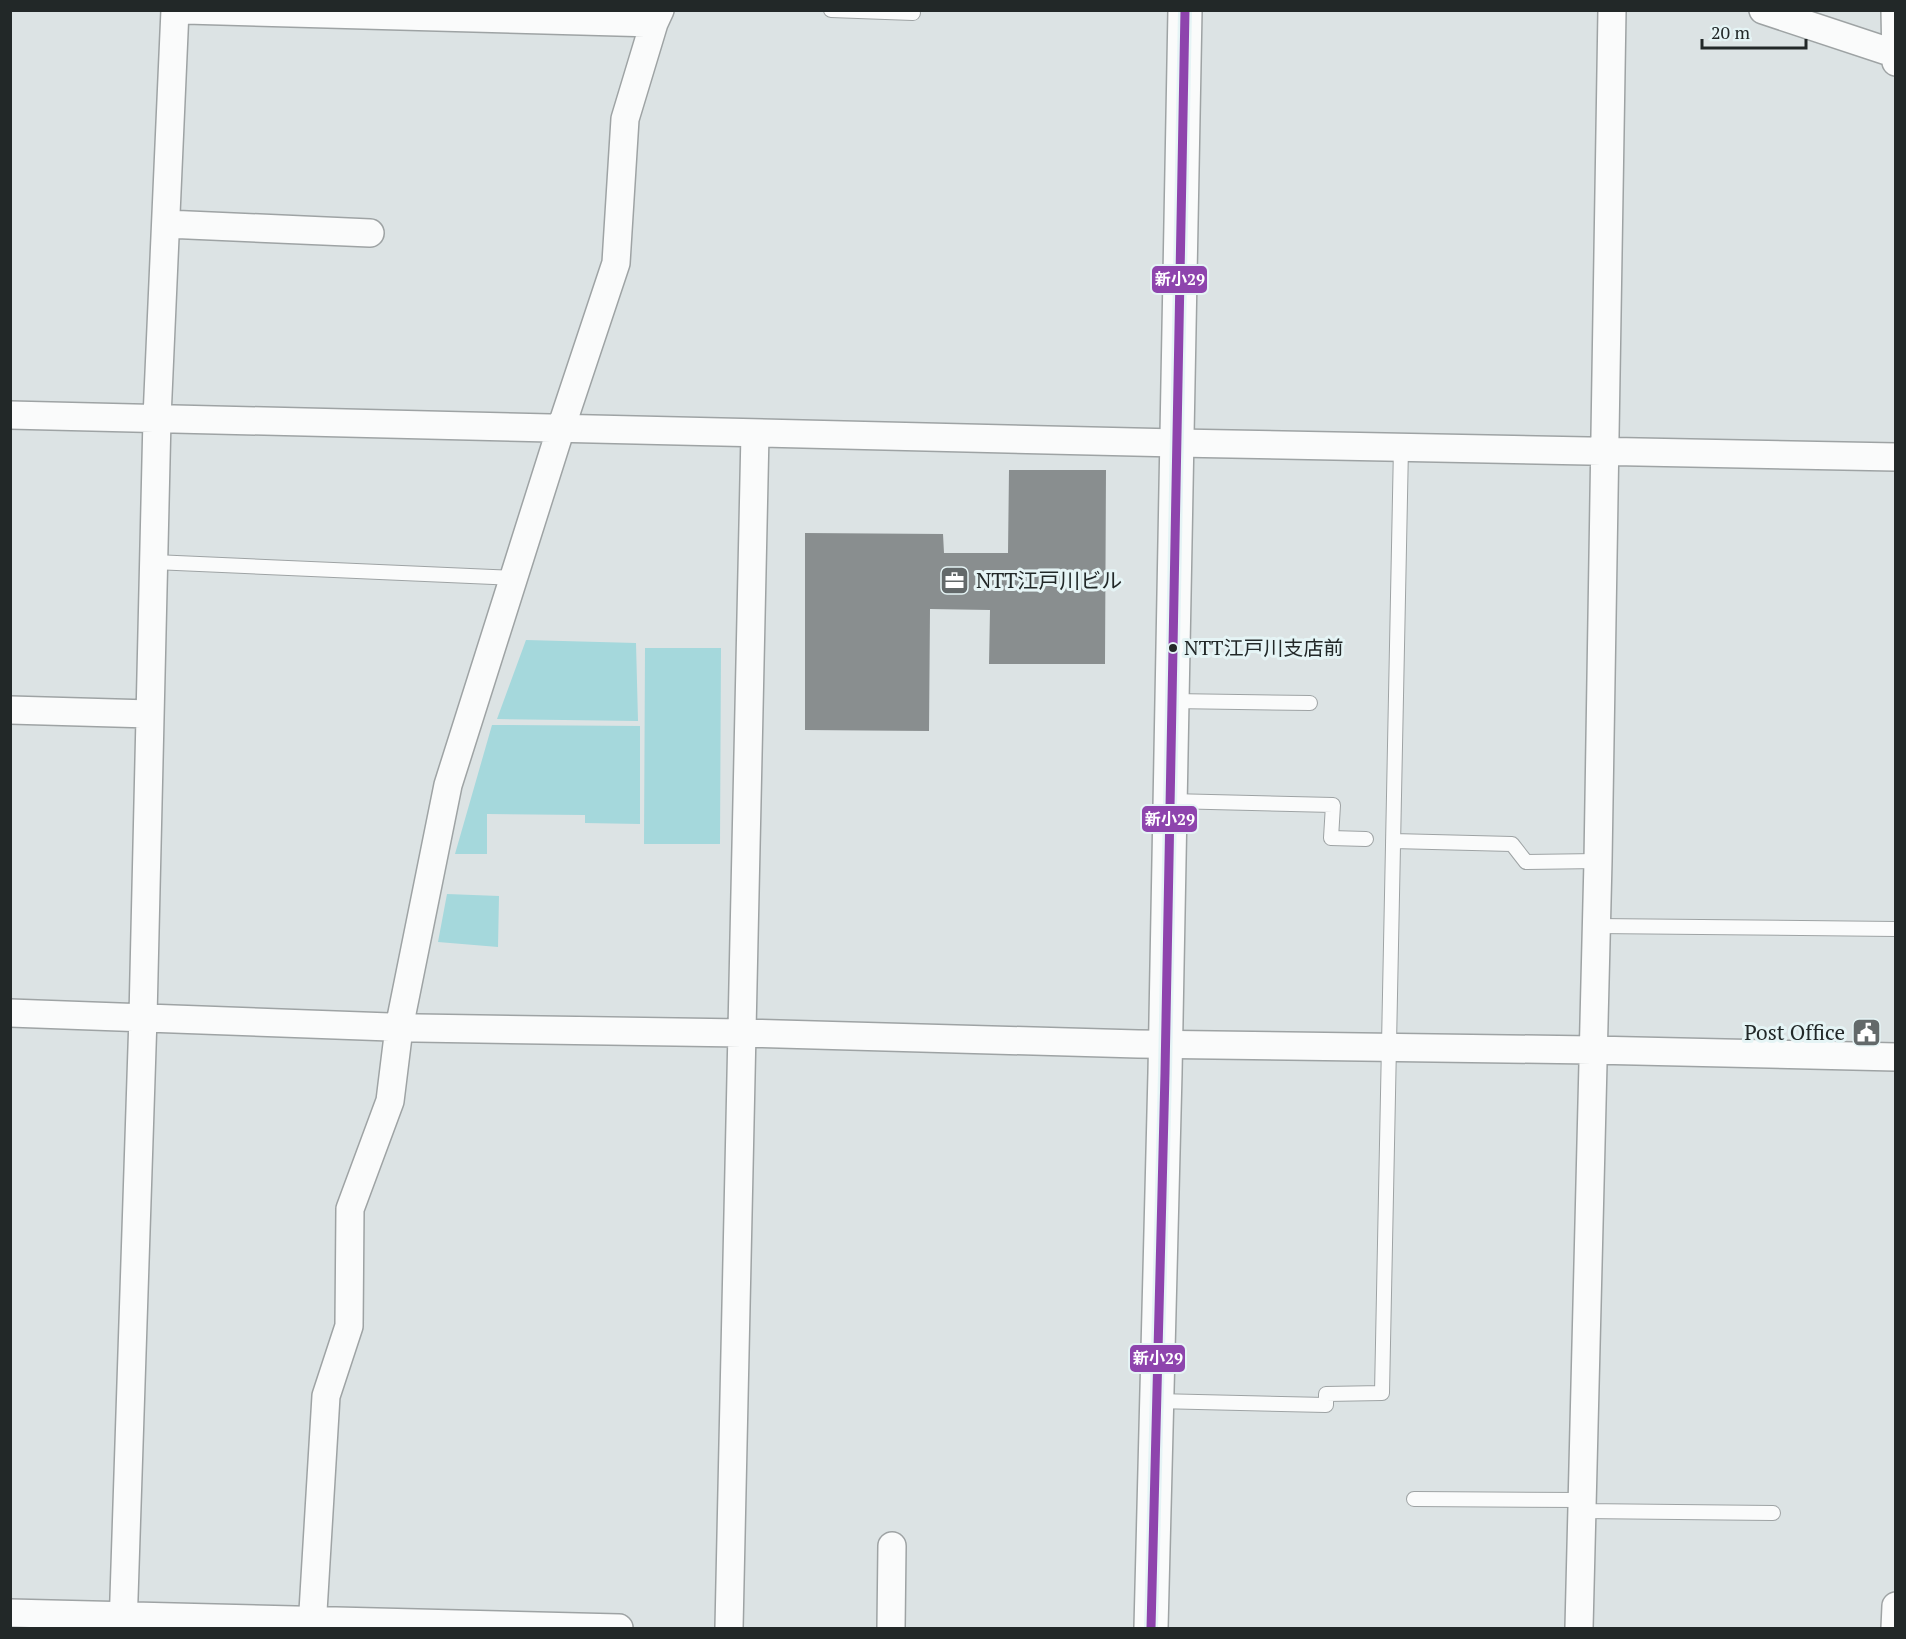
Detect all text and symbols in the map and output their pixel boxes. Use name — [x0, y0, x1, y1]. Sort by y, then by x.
scale bar — [1702, 12, 1806, 50]
text: 20 m — [1711, 20, 1751, 44]
line badge: 新小29 — [1151, 265, 1208, 294]
text: 新小29 — [1155, 268, 1205, 290]
office icon: NTT江戸川ビル — [939, 565, 971, 597]
place label: NTT江戸川ビル — [976, 566, 1122, 594]
place label: NTT江戸川支店前 — [1184, 634, 1343, 661]
marker: NTT江戸川支店前 — [1167, 642, 1179, 654]
line badge: 新小29 — [1141, 805, 1198, 833]
text: 新小29 — [1145, 808, 1195, 830]
public building icon: Post Office — [1850, 1017, 1882, 1049]
place label: Post Office — [1744, 1018, 1845, 1046]
line badge: 新小29 — [1129, 1344, 1186, 1373]
text: 新小29 — [1133, 1347, 1183, 1369]

